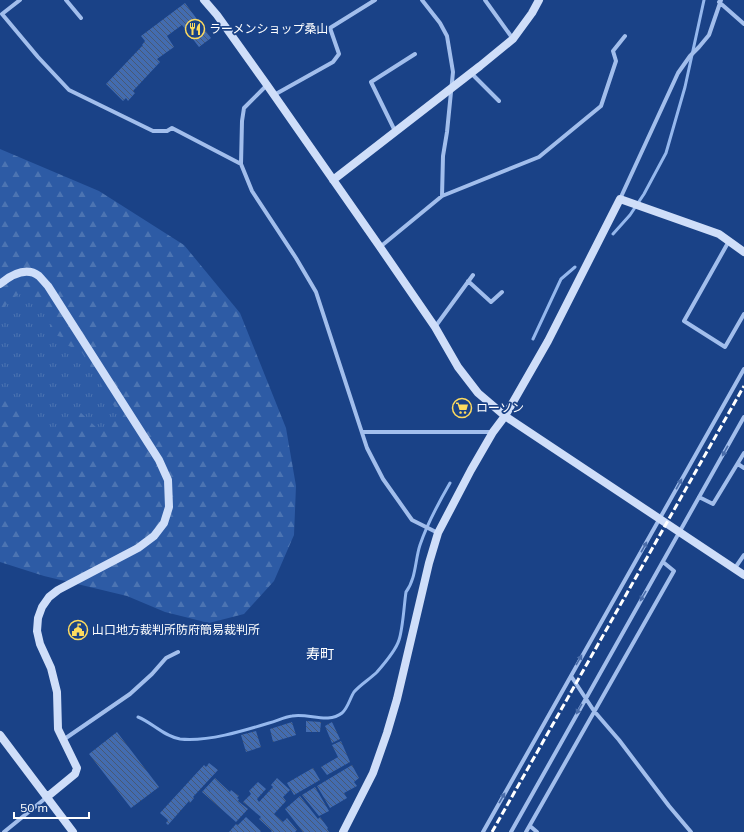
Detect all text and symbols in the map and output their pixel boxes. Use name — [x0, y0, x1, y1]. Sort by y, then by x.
restaurant icon: ラーメンショップ桑山 — [184, 18, 206, 40]
place label: ラーメンショップ桑山 — [209, 21, 329, 36]
supermarket icon: ローソン — [451, 397, 473, 419]
place label: ローソン — [476, 400, 524, 415]
one-way arrow — [721, 445, 728, 457]
one-way arrow — [676, 478, 683, 490]
one-way arrow — [640, 541, 647, 553]
one-way arrow — [640, 590, 647, 602]
public building icon: 山口地方裁判所防府簡易裁判所 — [67, 619, 89, 641]
place label: 山口地方裁判所防府簡易裁判所 — [92, 622, 260, 637]
district label: 寿町 — [306, 645, 334, 663]
one-way arrow — [576, 654, 583, 666]
one-way arrow — [576, 703, 582, 715]
one-way arrow — [499, 792, 506, 804]
scale bar — [14, 794, 89, 820]
text: 50 m — [20, 800, 48, 815]

